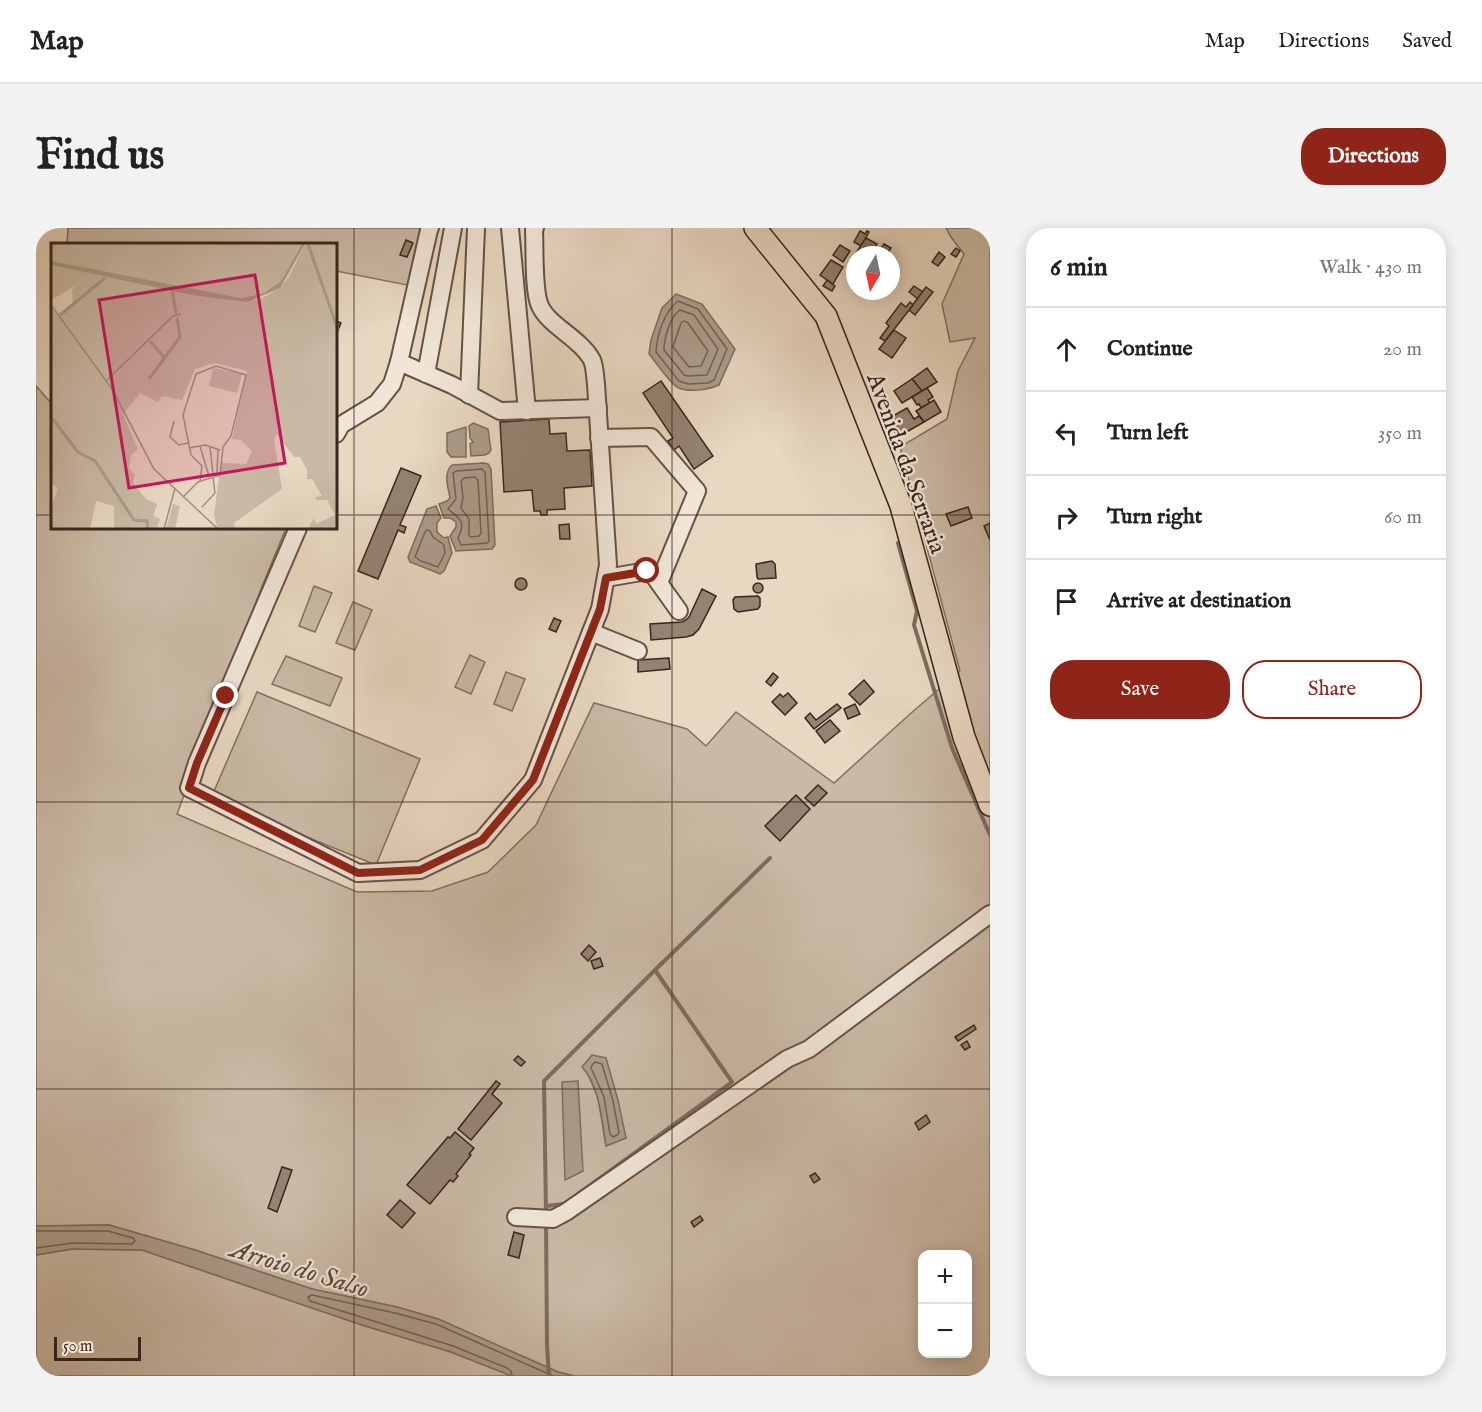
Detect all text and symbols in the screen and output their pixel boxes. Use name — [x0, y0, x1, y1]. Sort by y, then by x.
text: Map — [30, 24, 84, 59]
text: Map — [1205, 28, 1245, 55]
text: Directions — [1278, 28, 1369, 55]
text: Saved — [1402, 28, 1452, 55]
button: Directions — [1301, 128, 1446, 185]
text: Find us — [36, 130, 164, 183]
inset map — [51, 243, 338, 530]
north arrow — [846, 246, 900, 300]
text: 6 min — [1050, 251, 1108, 284]
text: Walk · 430 m — [1319, 255, 1422, 280]
icon: ahead — [1050, 333, 1083, 366]
text: Continue — [1107, 335, 1193, 363]
text: 20 m — [1383, 337, 1422, 362]
street label: Avenida da Serraria — [858, 368, 953, 559]
icon: left — [1050, 417, 1083, 450]
text: Turn left — [1107, 419, 1189, 447]
text: 350 m — [1378, 421, 1422, 446]
icon: right — [1050, 501, 1083, 534]
text: Turn right — [1107, 503, 1202, 531]
text: 60 m — [1384, 505, 1422, 530]
route start — [633, 557, 659, 583]
icon: arrive — [1050, 585, 1083, 618]
text: Arrive at destination — [1107, 587, 1291, 615]
button: Save — [1050, 660, 1230, 719]
button: Share — [1242, 660, 1422, 719]
route end — [212, 682, 238, 708]
water label: Arroio do Salso — [224, 1232, 373, 1306]
map controls — [918, 1250, 972, 1358]
button: + — [918, 1250, 972, 1304]
button: − — [918, 1304, 972, 1358]
scale bar — [54, 1334, 141, 1362]
text: 50 m — [63, 1337, 92, 1357]

